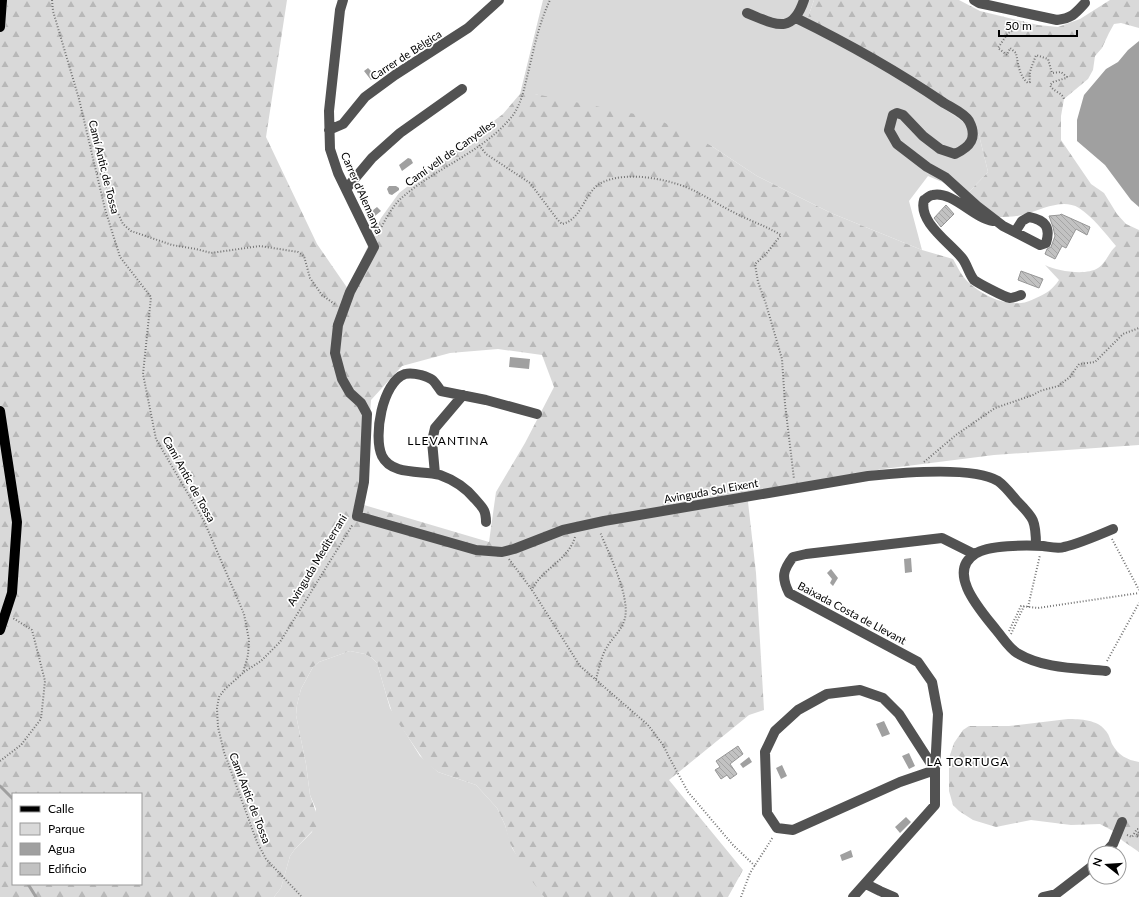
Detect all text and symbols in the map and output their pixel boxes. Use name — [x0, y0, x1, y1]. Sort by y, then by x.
scale bar — [999, 12, 1077, 38]
text: 50 m — [1005, 18, 1032, 33]
street label: Carrer de Bèlgica — [368, 27, 444, 82]
street label: Camí vell de Canyelles — [402, 116, 497, 189]
street label: Camí Antic de Tossa — [87, 119, 122, 215]
street label: Carrer d'Alemanya — [339, 150, 386, 236]
district label: LLEVANTINA — [407, 433, 489, 448]
street label: Camí Antic de Tossa — [160, 434, 218, 524]
street label: Avinguda Sol Eixent — [663, 476, 759, 505]
street label: Avinguda Mediterrani — [284, 511, 349, 608]
street label: Baixada Costa de Llevant — [796, 578, 909, 647]
street label: Camí Antic de Tossa — [227, 751, 274, 845]
district label: LA TORTUGA — [927, 754, 1009, 769]
legend — [12, 793, 142, 885]
text: Calle — [48, 801, 74, 816]
text: Parque — [48, 821, 85, 836]
text: Agua — [48, 841, 75, 856]
north arrow — [1087, 845, 1127, 885]
text: N — [1090, 856, 1104, 868]
text: Edificio — [48, 861, 87, 876]

